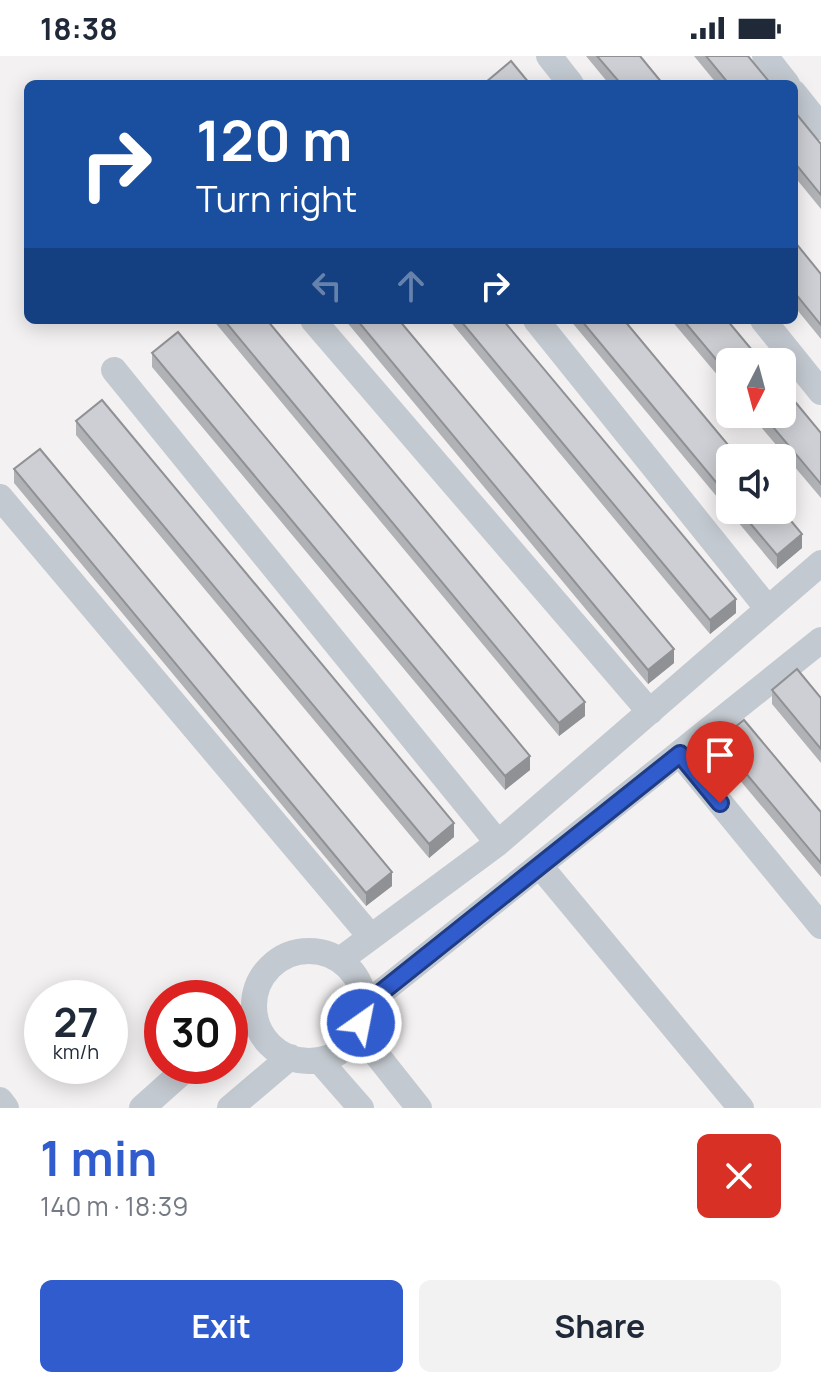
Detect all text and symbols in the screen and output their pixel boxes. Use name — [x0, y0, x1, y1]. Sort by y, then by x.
text: 18:38 — [40, 8, 118, 49]
text: 120 m — [196, 101, 352, 178]
icon: right — [64, 112, 168, 216]
text: Turn right — [196, 174, 357, 223]
icon: left — [305, 264, 349, 308]
icon: ahead — [389, 264, 433, 308]
icon: right — [473, 264, 517, 308]
north arrow — [716, 348, 796, 428]
map controls — [716, 348, 796, 524]
button: sound — [716, 444, 796, 524]
pin — [686, 721, 754, 803]
icon: arrive — [698, 733, 742, 777]
speed limit sign: 30 — [144, 980, 248, 1084]
position arrow — [319, 981, 403, 1065]
text: 27 — [53, 994, 99, 1049]
text: km/h — [53, 1038, 99, 1065]
text: 1 min — [40, 1125, 157, 1190]
button: close — [697, 1134, 781, 1218]
text: 140 m · 18:39 — [40, 1188, 188, 1224]
button: Exit — [40, 1280, 403, 1372]
button: Share — [419, 1280, 781, 1372]

